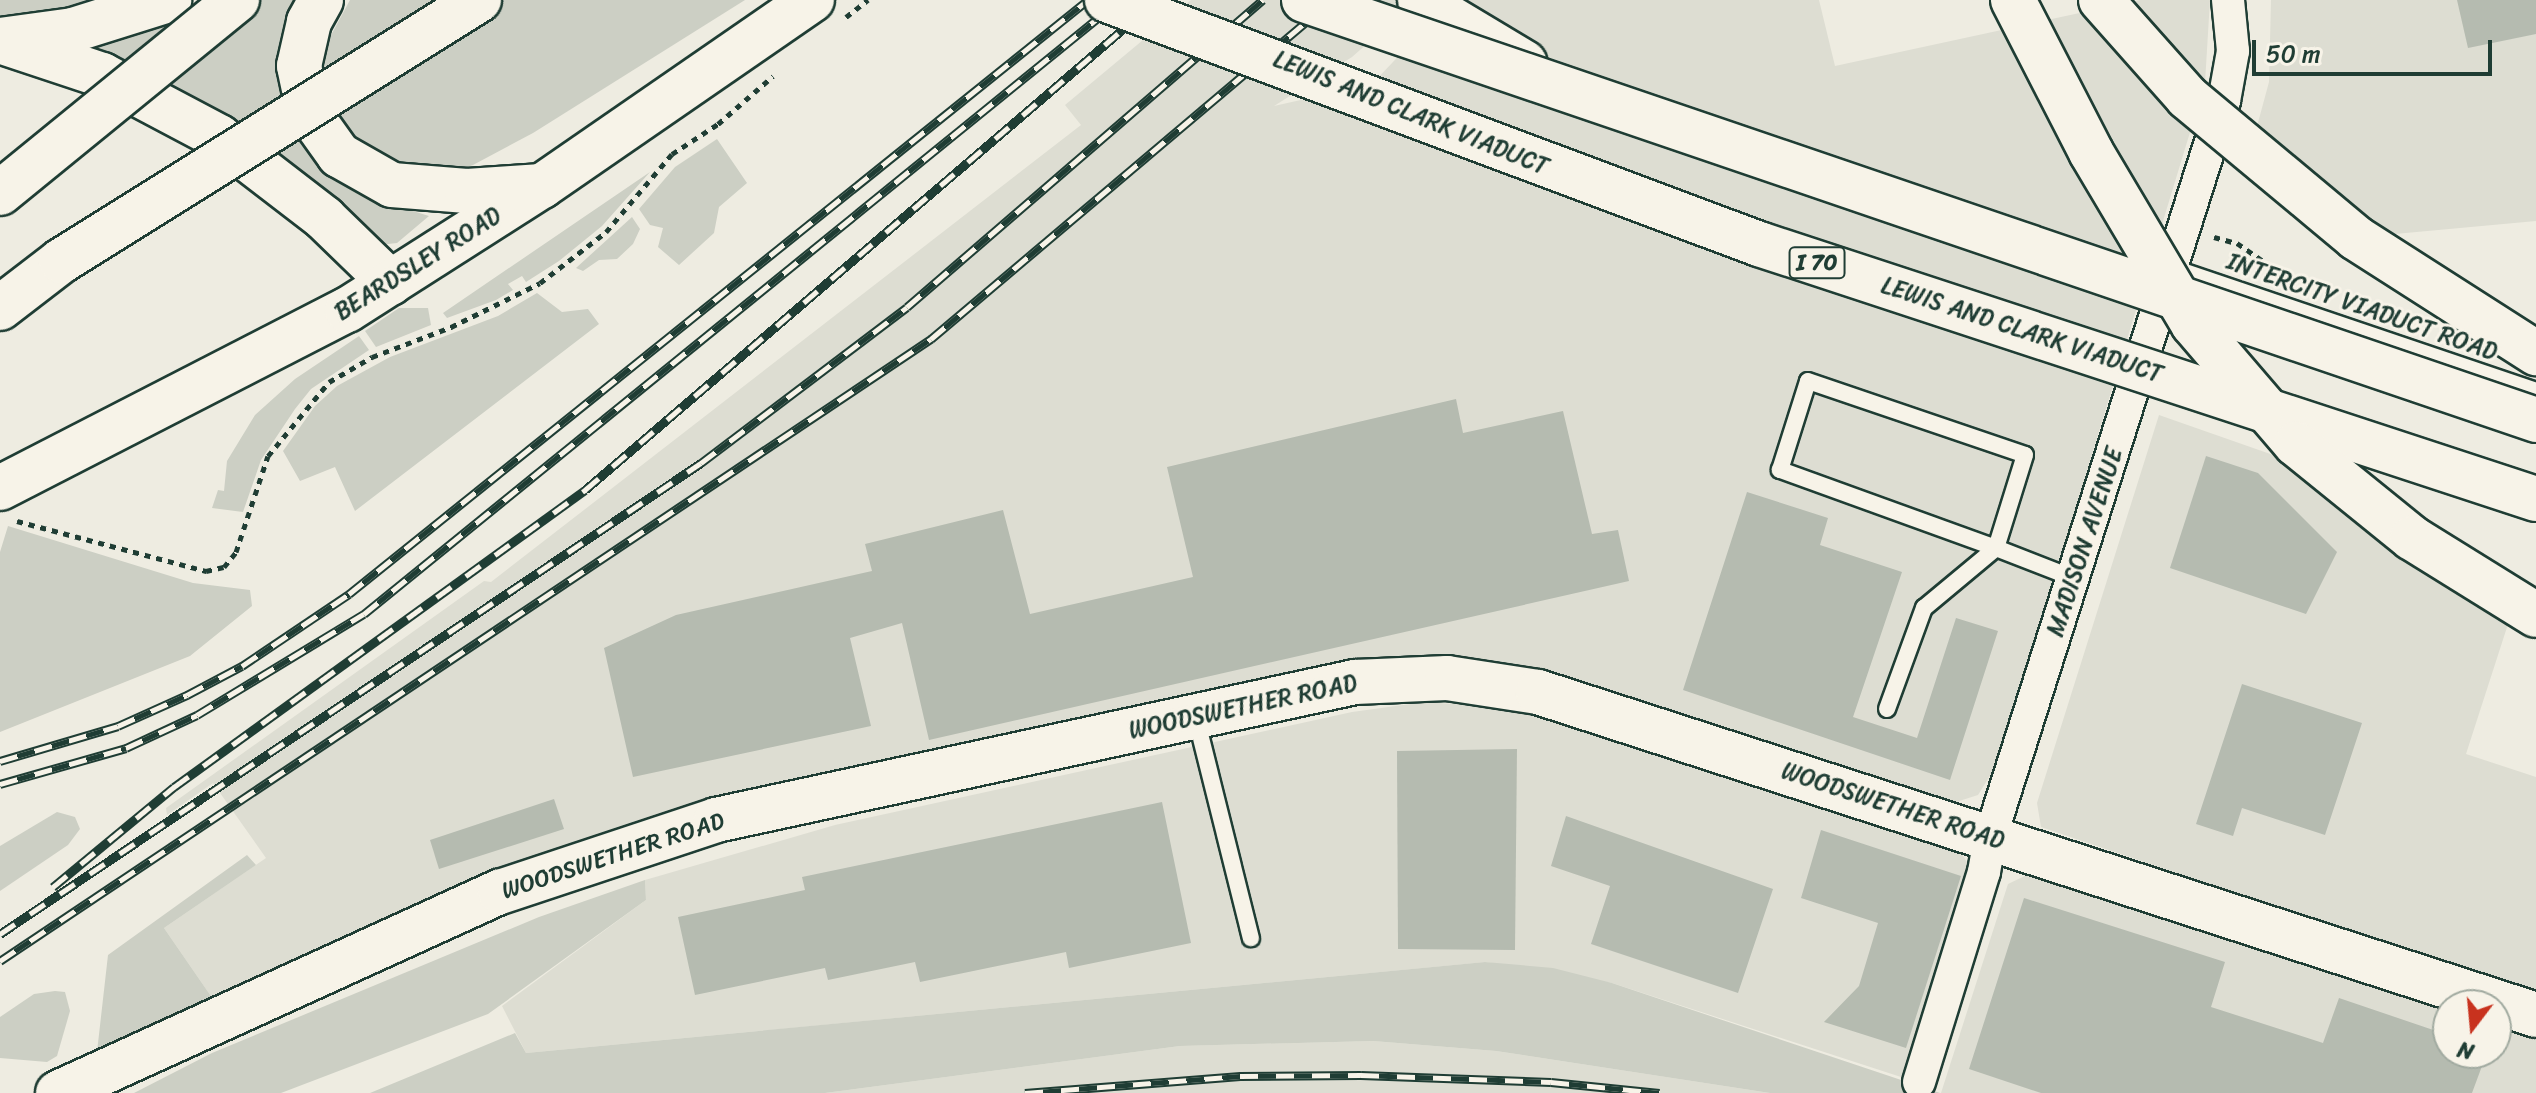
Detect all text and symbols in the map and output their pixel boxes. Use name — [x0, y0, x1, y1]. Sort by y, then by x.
scale bar — [2256, 24, 2496, 74]
text: 50 m — [2266, 33, 2321, 75]
street label: LEWIS AND CLARK VIADUCT — [1268, 44, 1554, 182]
street label: BEARDSLEY ROAD — [329, 201, 507, 327]
road number: I 70 — [1787, 245, 1847, 281]
street label: INTERCITY VIADUCT ROAD — [2223, 247, 2501, 367]
street label: LEWIS AND CLARK VIADUCT — [1877, 271, 2167, 389]
street label: MADISON AVENUE — [2041, 444, 2129, 640]
street label: WOODSWETHER ROAD — [1126, 669, 1360, 745]
street label: WOODSWETHER ROAD — [1778, 756, 2008, 856]
street label: WOODSWETHER ROAD — [498, 806, 728, 906]
north arrow — [2432, 989, 2512, 1069]
text: N — [2453, 1030, 2479, 1071]

